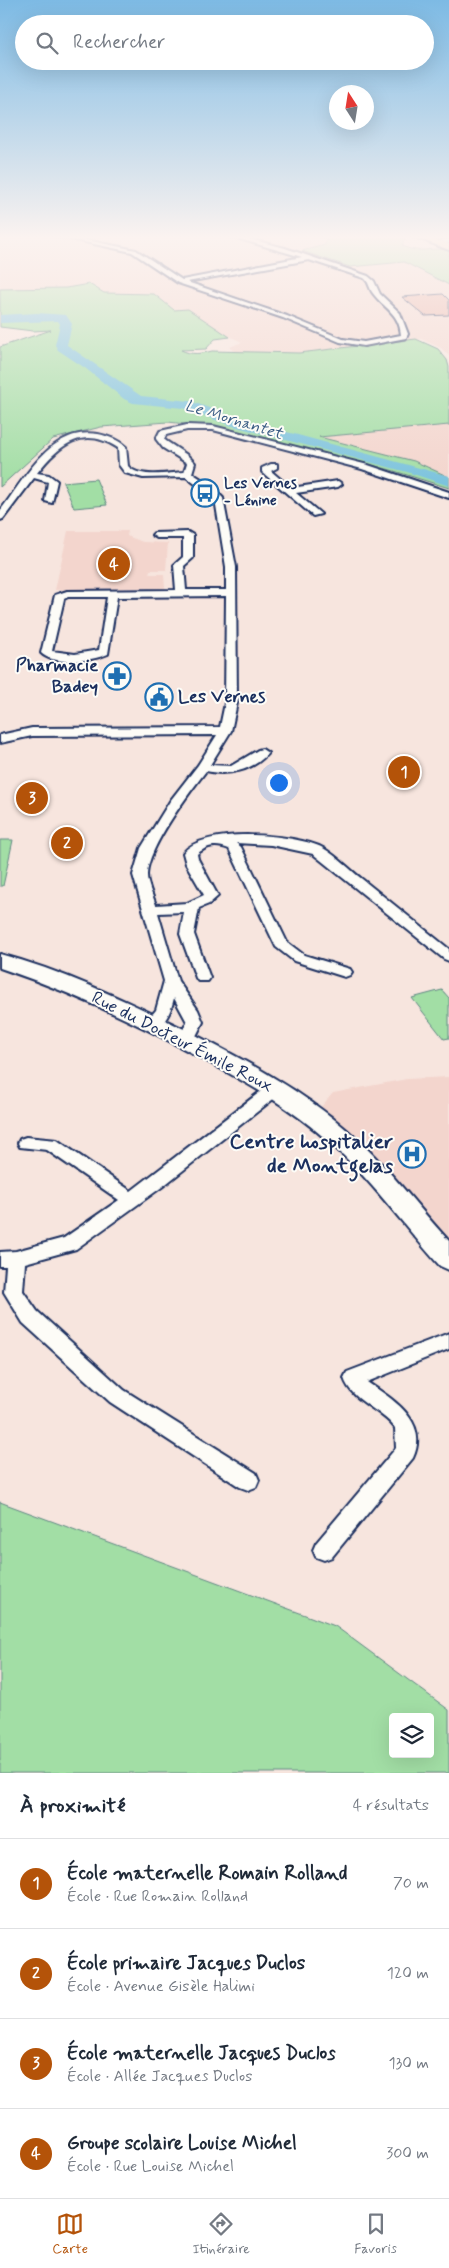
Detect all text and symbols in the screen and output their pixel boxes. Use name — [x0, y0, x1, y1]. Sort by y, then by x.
search box — [15, 15, 434, 70]
icon: search — [33, 29, 61, 57]
text: Rechercher — [73, 30, 165, 55]
north arrow — [329, 85, 374, 130]
water label: Le Mornantet — [183, 395, 287, 445]
place label: Les Vernes - Lénine — [224, 474, 297, 511]
bus stop icon: Les Vernes - Lénine — [190, 478, 220, 508]
pin: 4 — [98, 545, 130, 583]
place label: Pharmacie Badey — [16, 654, 98, 699]
pharmacy icon: Pharmacie Badey — [102, 661, 132, 691]
public building icon: Les Vernes — [144, 682, 174, 712]
place label: Les Vernes — [178, 685, 265, 709]
pin: 1 — [388, 753, 420, 791]
your location — [266, 770, 292, 796]
pin: 3 — [16, 779, 48, 817]
pin: 2 — [51, 824, 83, 862]
street label: Rue du Docteur Émile Roux — [87, 986, 277, 1098]
place label: Centre hospitalier de Montgelas — [229, 1128, 394, 1182]
hospital icon: Centre hospitalier de Montgelas — [397, 1139, 427, 1169]
map controls — [389, 1713, 434, 1758]
button: layers — [389, 1713, 434, 1758]
text: À proximité — [20, 1792, 126, 1820]
text: 4 résultats — [353, 1795, 429, 1816]
text: École maternelle Romain Rolland — [67, 1861, 347, 1886]
text: 1 — [32, 1873, 40, 1894]
text: 70 m — [393, 1873, 429, 1894]
text: École · Rue Romain Rolland — [67, 1886, 248, 1907]
text: École primaire Jacques Duclos — [67, 1951, 305, 1976]
text: 2 — [32, 1963, 40, 1984]
text: 120 m — [387, 1963, 429, 1984]
text: École · Avenue Gisèle Halimi — [67, 1976, 255, 1997]
text: École maternelle Jacques Duclos — [67, 2041, 336, 2066]
text: 3 — [32, 2053, 40, 2074]
text: 130 m — [388, 2053, 429, 2074]
text: École · Allée Jacques Duclos — [67, 2066, 252, 2087]
text: Groupe scolaire Louise Michel — [67, 2131, 297, 2156]
text: 4 — [31, 2143, 41, 2164]
text: 300 m — [386, 2143, 429, 2164]
text: École · Rue Louise Michel — [67, 2156, 234, 2177]
tab: Carte — [52, 2210, 88, 2258]
tab: Itinéraire — [192, 2210, 250, 2258]
tab: Favoris — [354, 2210, 397, 2258]

